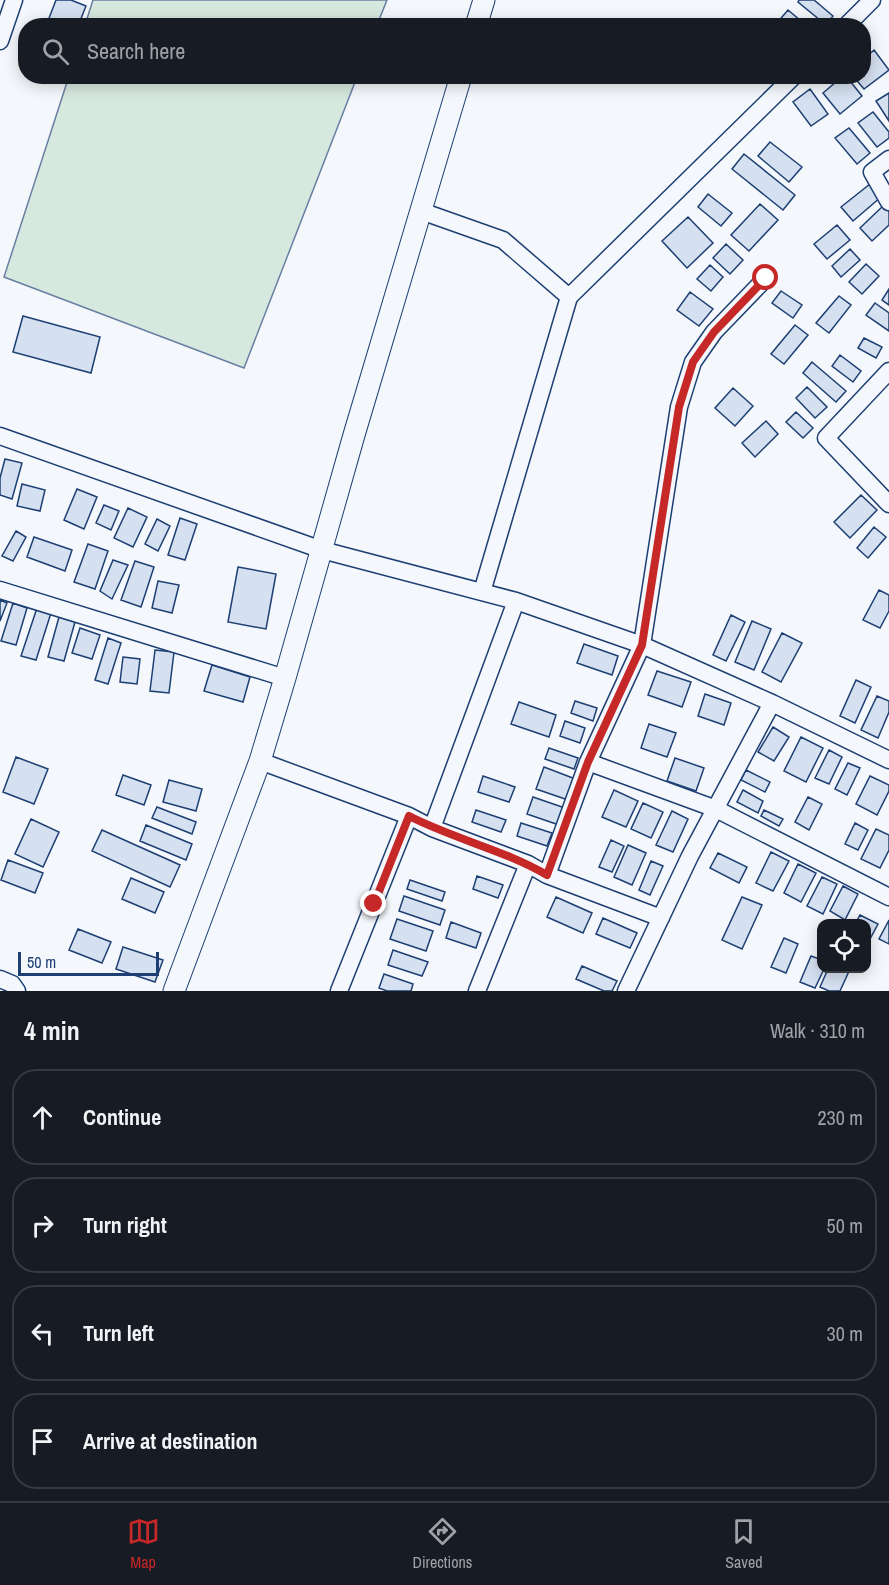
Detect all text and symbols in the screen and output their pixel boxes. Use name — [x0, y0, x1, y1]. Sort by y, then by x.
search box — [18, 18, 871, 84]
icon: search — [39, 35, 72, 68]
text: Search here — [87, 36, 185, 66]
route start — [752, 264, 778, 290]
route end — [360, 890, 386, 916]
map controls — [817, 919, 871, 973]
button: locate — [817, 919, 871, 973]
scale bar — [18, 949, 159, 977]
text: 50 m — [27, 951, 56, 973]
text: 4 min — [24, 1013, 80, 1048]
text: Walk · 310 m — [770, 1017, 865, 1044]
icon: ahead — [26, 1101, 59, 1134]
text: Continue — [83, 1102, 161, 1132]
text: 230 m — [817, 1104, 863, 1131]
icon: right — [26, 1209, 59, 1242]
text: Turn right — [83, 1210, 167, 1240]
text: 50 m — [827, 1212, 863, 1239]
icon: left — [26, 1317, 59, 1350]
text: Turn left — [83, 1318, 154, 1348]
text: 30 m — [827, 1320, 863, 1347]
icon: arrive — [26, 1425, 59, 1458]
text: Arrive at destination — [83, 1426, 257, 1456]
tab: Map — [127, 1515, 160, 1573]
tab: Directions — [413, 1515, 472, 1573]
tab: Saved — [725, 1515, 763, 1573]

